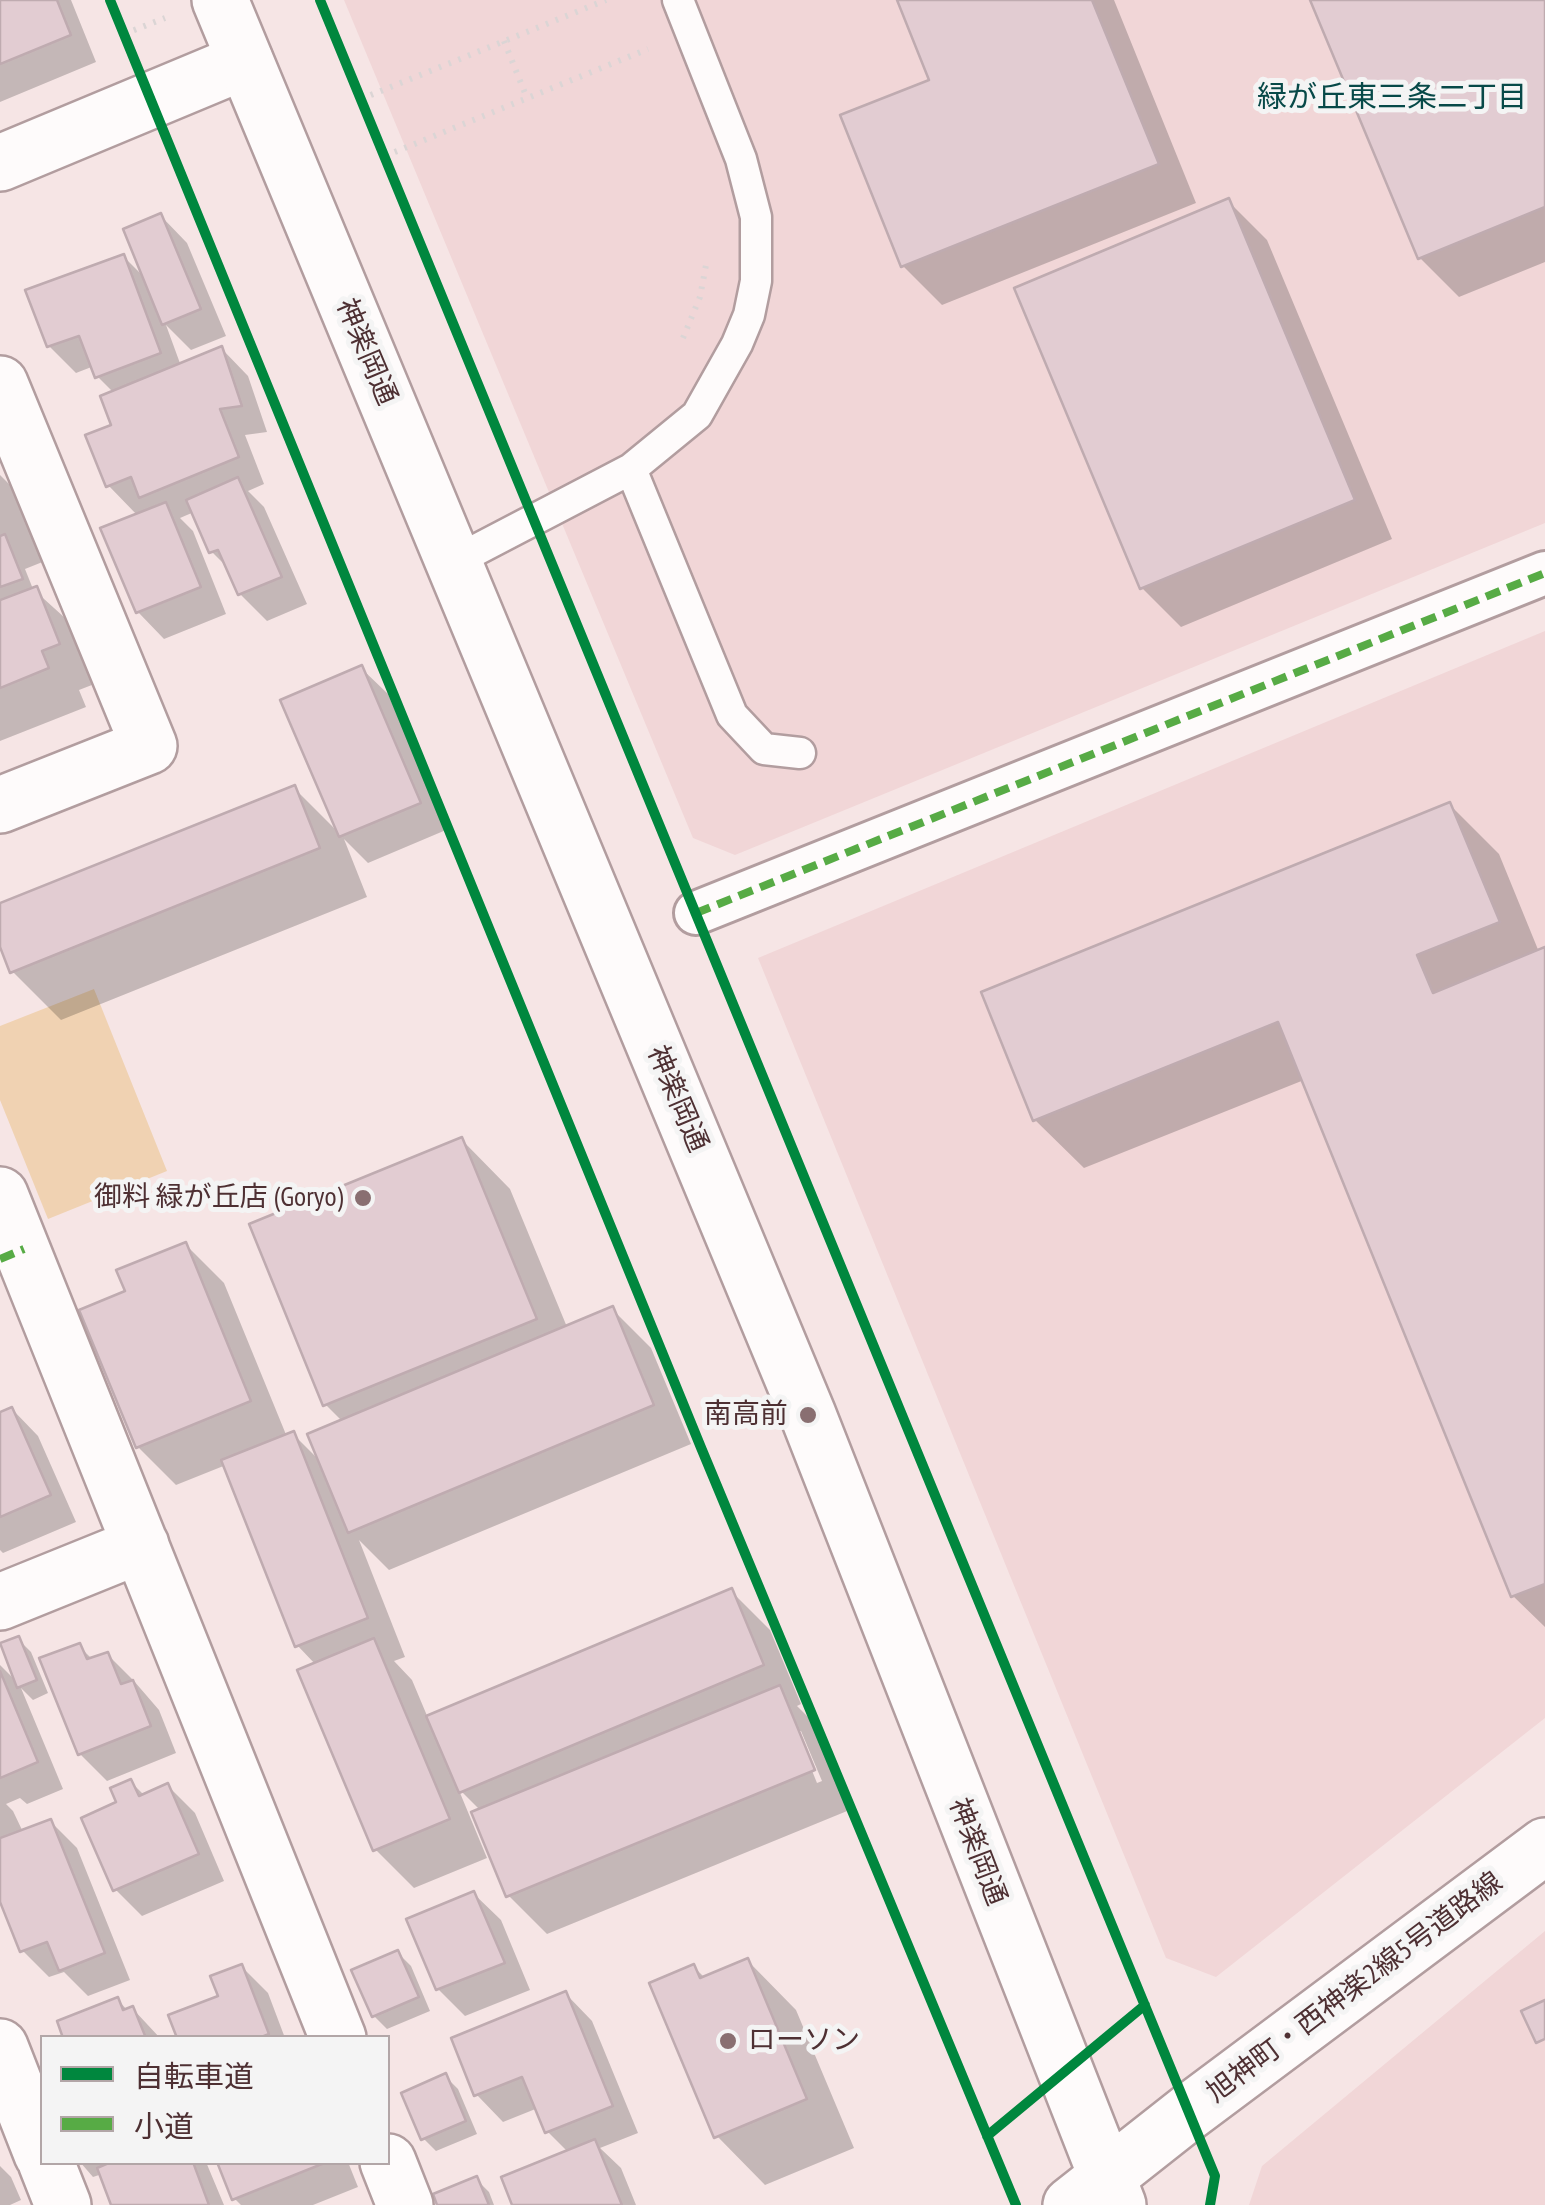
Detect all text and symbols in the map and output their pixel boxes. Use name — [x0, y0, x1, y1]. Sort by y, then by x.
district label: 緑が丘東三条二丁目 — [1257, 80, 1527, 116]
street label: 神楽岡通 — [329, 294, 403, 410]
street label: 神楽岡通 — [640, 1041, 714, 1157]
place label: 御料 緑が丘店 (Goryo) — [94, 1181, 343, 1215]
marker: 御料 緑が丘店 (Goryo) — [352, 1187, 374, 1209]
place label: 南高前 — [704, 1398, 788, 1432]
marker: 南高前 — [797, 1404, 819, 1426]
street label: 神楽岡通 — [941, 1794, 1013, 1910]
street label: 旭神町・西神楽2線5号道路線 — [1201, 1866, 1509, 2110]
place label: ローソン — [748, 2024, 860, 2058]
marker: ローソン — [717, 2030, 739, 2052]
legend — [40, 2035, 390, 2165]
text: 自転車道 — [134, 2056, 254, 2095]
text: 小道 — [134, 2106, 194, 2145]

